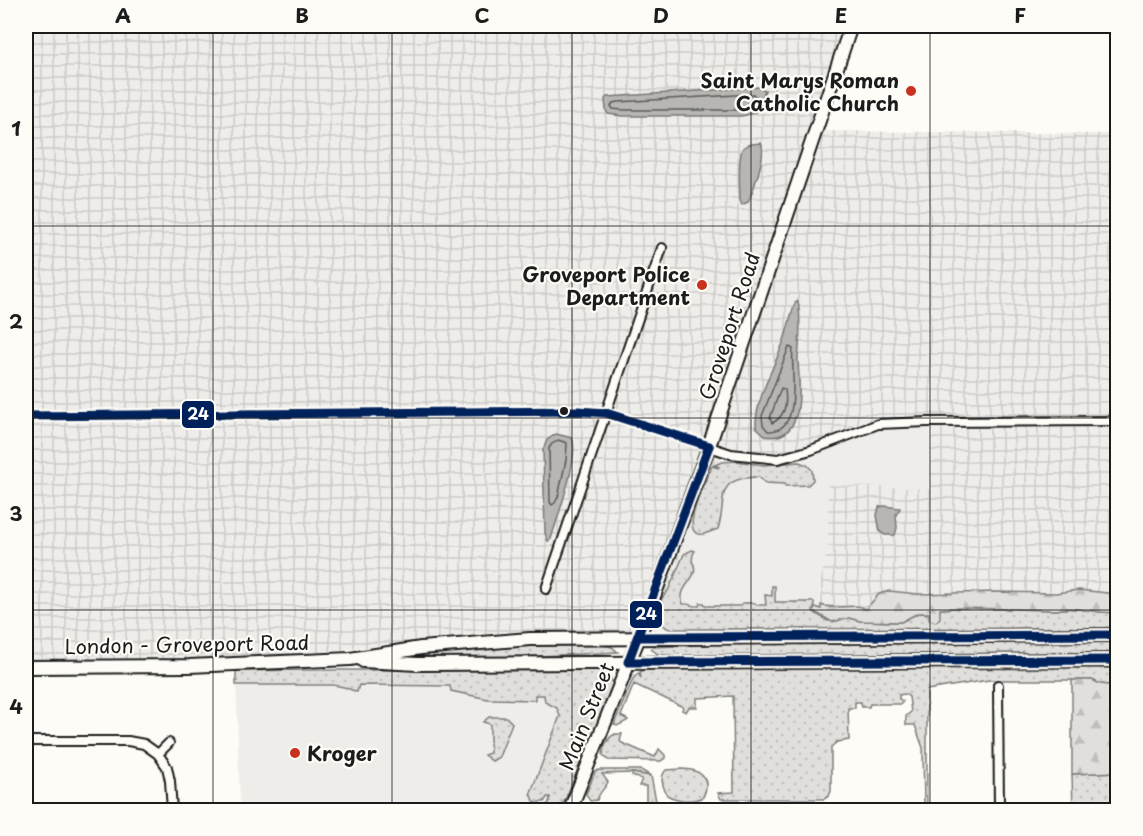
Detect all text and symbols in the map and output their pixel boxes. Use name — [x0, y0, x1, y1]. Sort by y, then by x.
text: A — [115, 0, 131, 30]
text: B — [295, 0, 309, 30]
text: C — [474, 0, 490, 30]
text: D — [653, 0, 669, 30]
text: E — [835, 0, 847, 30]
text: F — [1014, 0, 1026, 30]
place label: Saint Marys Roman Catholic Church — [700, 65, 899, 118]
marker: Saint Marys Roman Catholic Church — [904, 84, 918, 98]
text: 1 — [11, 113, 21, 143]
street label: Groveport Road — [691, 248, 767, 404]
place label: Groveport Police Department — [522, 259, 690, 312]
marker: Groveport Police Department — [695, 278, 709, 292]
text: 2 — [9, 306, 23, 336]
line badge: 24 — [181, 400, 215, 429]
text: 24 — [187, 401, 209, 425]
unlabelled marker — [558, 405, 570, 417]
text: 3 — [9, 498, 23, 528]
line badge: 24 — [629, 600, 663, 629]
text: 24 — [635, 601, 657, 625]
street label: London - Groveport Road — [64, 627, 310, 661]
street label: Main Street — [551, 657, 621, 775]
text: 4 — [9, 691, 23, 721]
place label: Kroger — [307, 738, 378, 768]
marker: Kroger — [288, 746, 302, 760]

